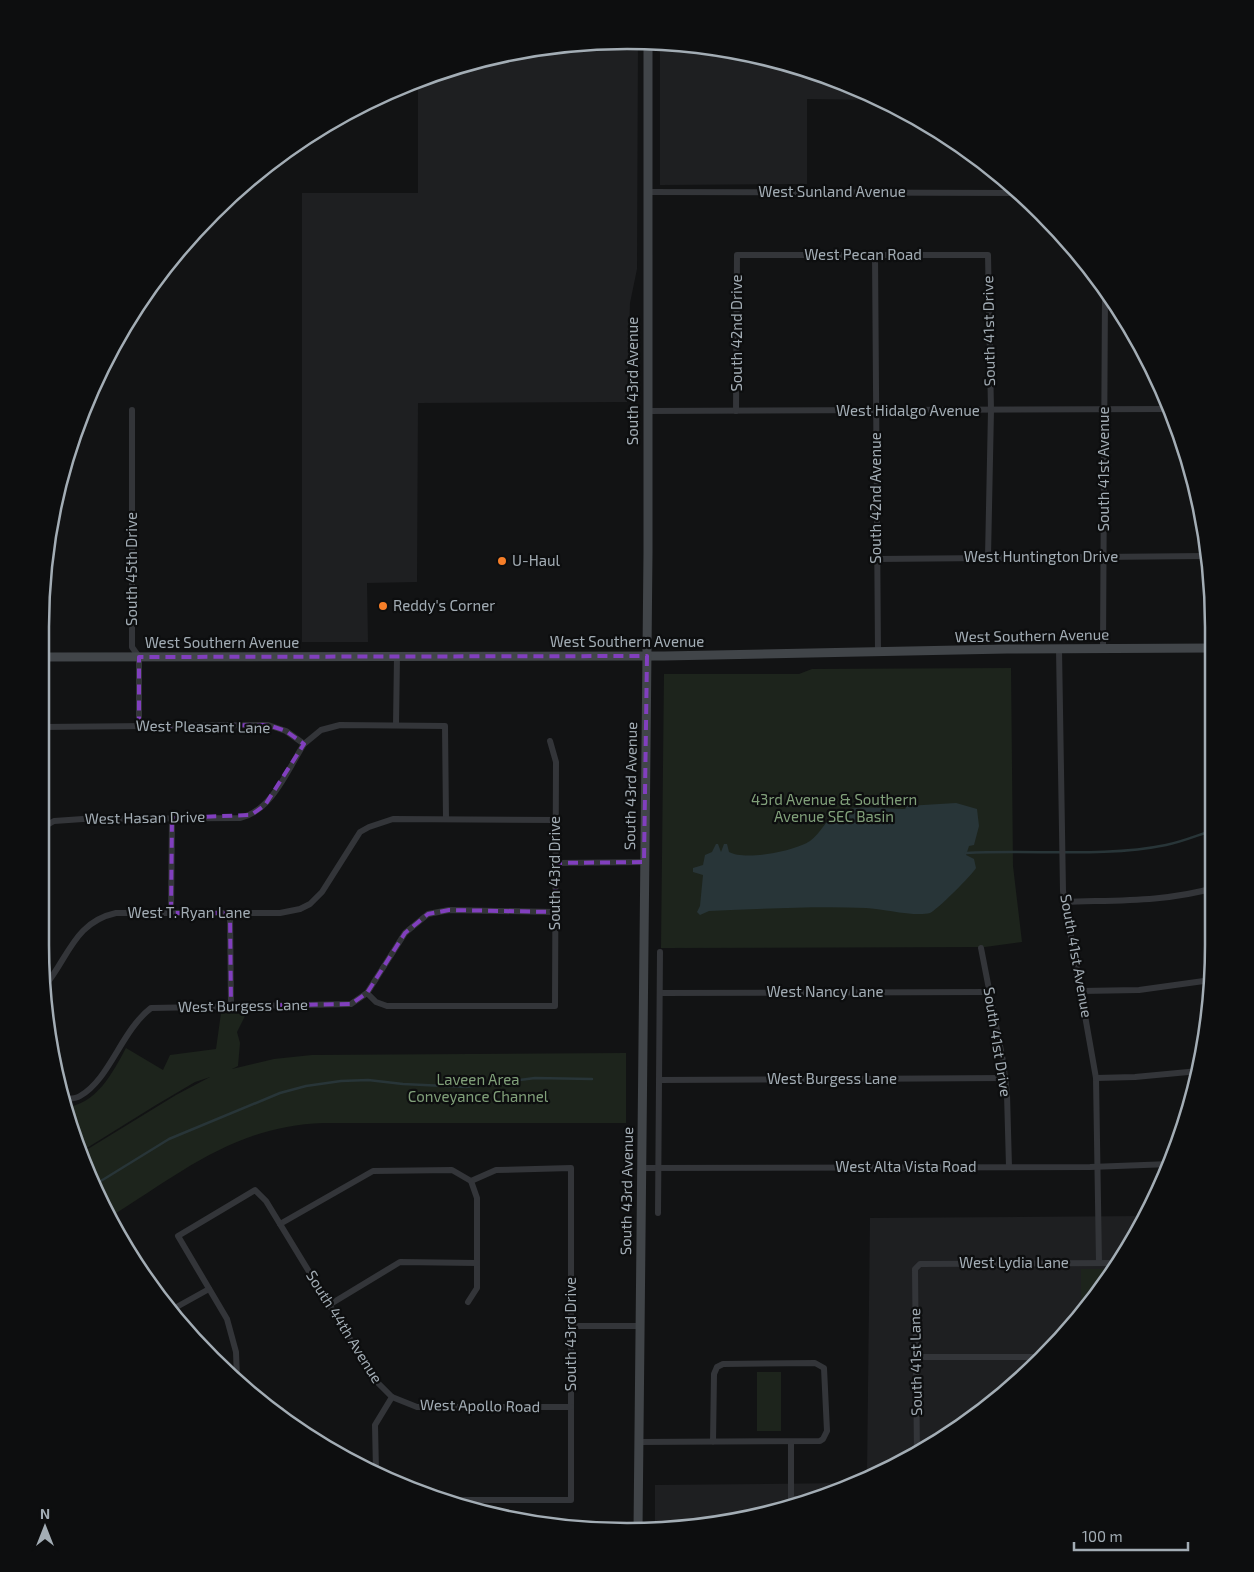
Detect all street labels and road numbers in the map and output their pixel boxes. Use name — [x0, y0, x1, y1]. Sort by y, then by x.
street label: West Sunland Avenue — [758, 182, 906, 200]
street label: West Pecan Road — [804, 245, 922, 263]
street label: South 42nd Drive — [727, 274, 745, 392]
street label: South 41st Drive — [978, 275, 998, 387]
street label: South 43rd Avenue — [623, 317, 641, 445]
street label: West Hidalgo Avenue — [836, 401, 980, 419]
street label: South 41st Avenue — [1094, 406, 1112, 532]
street label: South 42nd Avenue — [866, 432, 884, 564]
street label: South 45th Drive — [122, 512, 140, 626]
street label: West Huntington Drive — [964, 547, 1118, 565]
street label: West Southern Avenue — [955, 625, 1109, 645]
street label: West Southern Avenue — [550, 632, 704, 650]
street label: West Southern Avenue — [145, 633, 299, 651]
street label: West Pleasant Lane — [136, 716, 270, 736]
street label: South 43rd Avenue — [620, 722, 640, 850]
street label: West Hasan Drive — [85, 807, 205, 827]
street label: South 43rd Drive — [545, 816, 563, 930]
street label: South 41st Avenue — [1057, 893, 1097, 1019]
street label: West T. Ryan Lane — [127, 903, 251, 921]
street label: West Nancy Lane — [766, 982, 884, 1000]
street label: South 41st Drive — [980, 986, 1016, 1098]
street label: West Burgess Lane — [178, 995, 308, 1015]
street label: West Burgess Lane — [767, 1069, 897, 1087]
street label: South 43rd Avenue — [616, 1127, 636, 1255]
street label: West Alta Vista Road — [835, 1157, 977, 1175]
street label: West Lydia Lane — [959, 1253, 1069, 1271]
street label: South 44th Avenue — [303, 1267, 387, 1386]
street label: South 43rd Drive — [561, 1277, 579, 1391]
street label: South 41st Lane — [905, 1308, 925, 1416]
street label: West Apollo Road — [420, 1395, 540, 1415]

